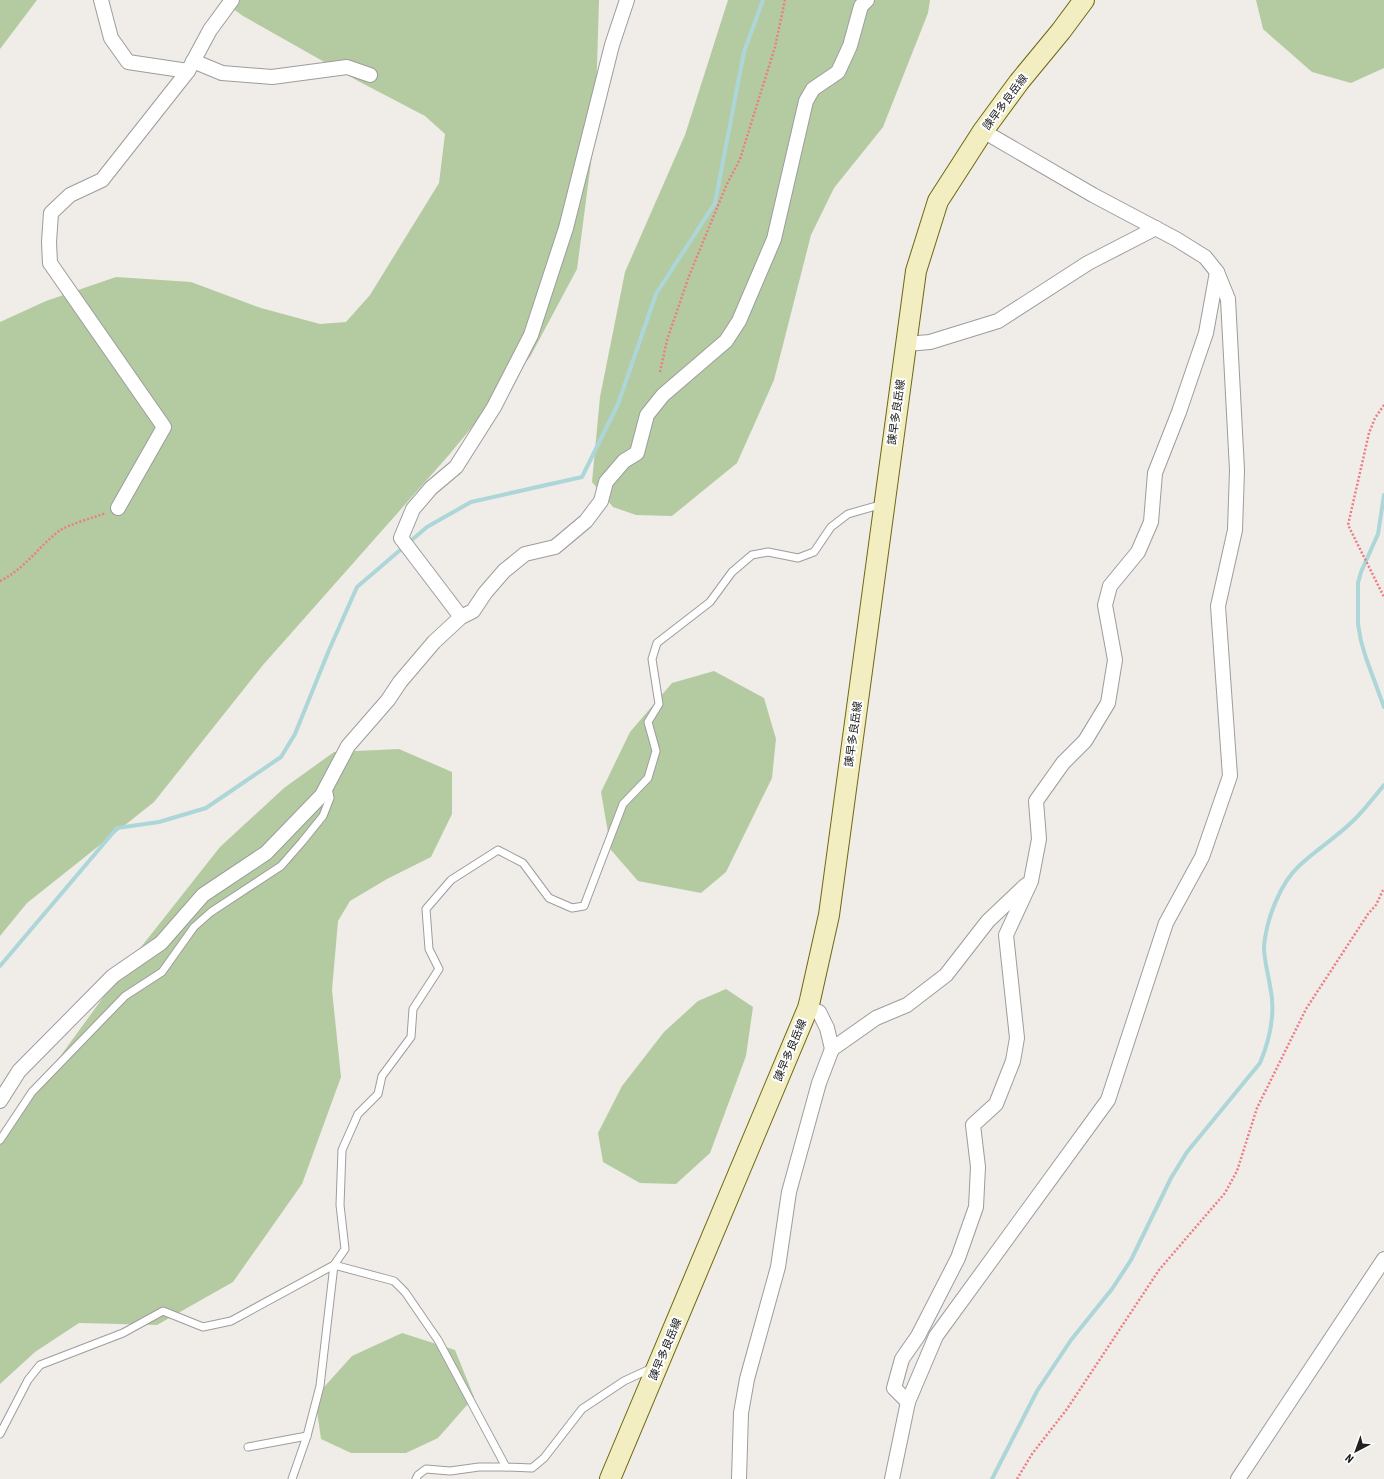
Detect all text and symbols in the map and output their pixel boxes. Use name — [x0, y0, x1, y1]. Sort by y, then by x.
street label: 諫早多良岳線 — [980, 72, 1030, 133]
street label: 諫早多良岳線 — [885, 378, 908, 446]
street label: 諫早多良岳線 — [842, 700, 865, 768]
street label: 諫早多良岳線 — [772, 1017, 809, 1083]
street label: 諫早多良岳線 — [647, 1316, 684, 1382]
north arrow — [1336, 1431, 1376, 1471]
text: N — [1343, 1451, 1357, 1465]

